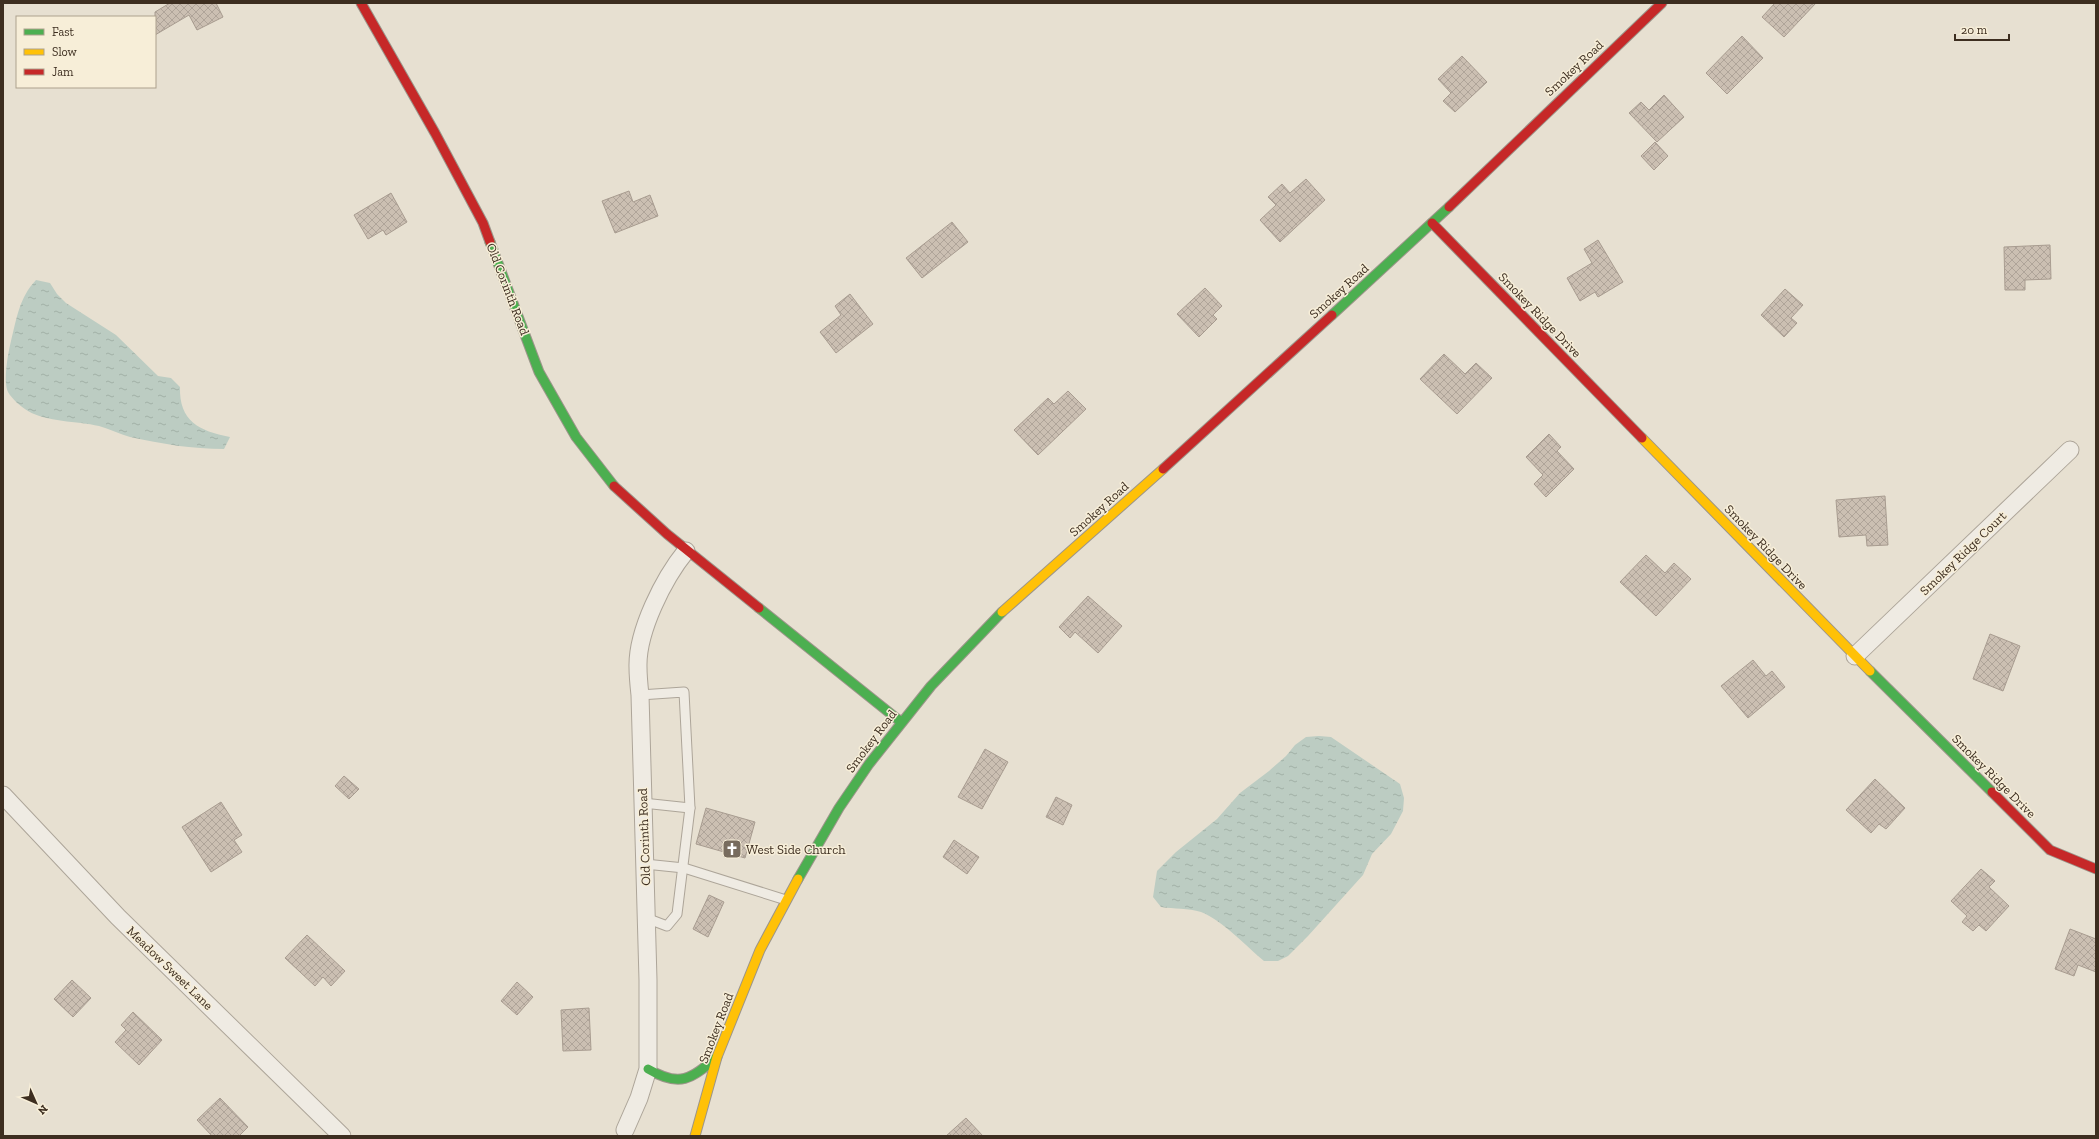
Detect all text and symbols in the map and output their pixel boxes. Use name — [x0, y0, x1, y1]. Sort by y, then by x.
legend — [16, 16, 156, 88]
scale bar — [1955, 16, 2009, 42]
text: 20 m — [1961, 23, 1988, 37]
text: Fast — [52, 25, 75, 39]
street label: Smokey Road — [1542, 37, 1606, 99]
text: Slow — [52, 45, 78, 59]
text: Jam — [52, 65, 74, 79]
street label: Old Corinth Road — [484, 241, 532, 337]
street label: Smokey Road — [1306, 261, 1372, 321]
street label: Smokey Ridge Drive — [1496, 269, 1584, 361]
street label: Smokey Road — [1066, 479, 1132, 539]
street label: Smokey Ridge Drive — [1722, 501, 1810, 593]
street label: Smokey Ridge Court — [1917, 508, 2009, 598]
street label: Smokey Road — [843, 707, 899, 775]
street label: Smokey Ridge Drive — [1949, 731, 2039, 821]
street label: Old Corinth Road — [635, 788, 653, 886]
church icon: West Side Church — [721, 838, 743, 860]
place label: West Side Church — [746, 842, 846, 857]
street label: Meadow Sweet Lane — [124, 923, 216, 1013]
street label: Smokey Road — [696, 991, 736, 1065]
north arrow — [16, 1083, 56, 1123]
text: N — [35, 1102, 50, 1118]

